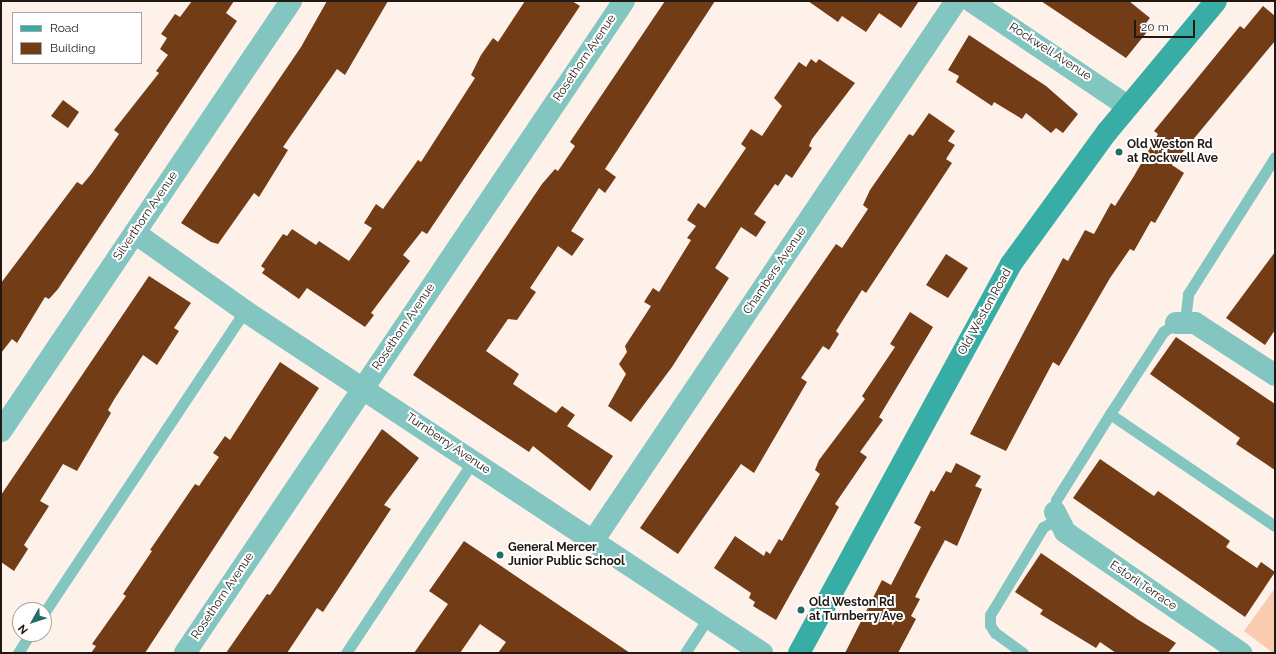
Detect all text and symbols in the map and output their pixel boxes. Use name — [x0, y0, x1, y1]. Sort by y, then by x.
legend — [12, 12, 142, 64]
street label: Rosethorn Avenue — [550, 12, 620, 104]
scale bar — [1136, 12, 1197, 38]
street label: Rockwell Avenue — [1006, 20, 1094, 84]
text: 20 m — [1141, 20, 1169, 34]
text: Road — [50, 21, 79, 35]
text: Building — [50, 41, 96, 55]
place label: Old Weston Rd at Rockwell Ave — [1127, 138, 1219, 166]
marker: Old Weston Rd at Rockwell Ave — [1114, 147, 1124, 157]
street label: Silverthorn Avenue — [111, 168, 181, 264]
street label: Chambers Avenue — [740, 225, 810, 317]
street label: Old Weston Road — [955, 266, 1015, 358]
street label: Rosethorn Avenue — [369, 281, 439, 373]
street label: Turnberry Avenue — [403, 410, 493, 478]
place label: General Mercer Junior Public School — [508, 541, 625, 569]
street label: Rosethorn Avenue — [188, 550, 258, 642]
marker: General Mercer Junior Public School — [495, 550, 505, 560]
street label: Estoril Terrace — [1106, 558, 1180, 614]
place label: Old Weston Rd at Turnberry Ave — [809, 596, 904, 624]
north arrow — [12, 602, 52, 642]
marker: Old Weston Rd at Turnberry Ave — [796, 605, 806, 615]
text: N — [15, 622, 31, 637]

